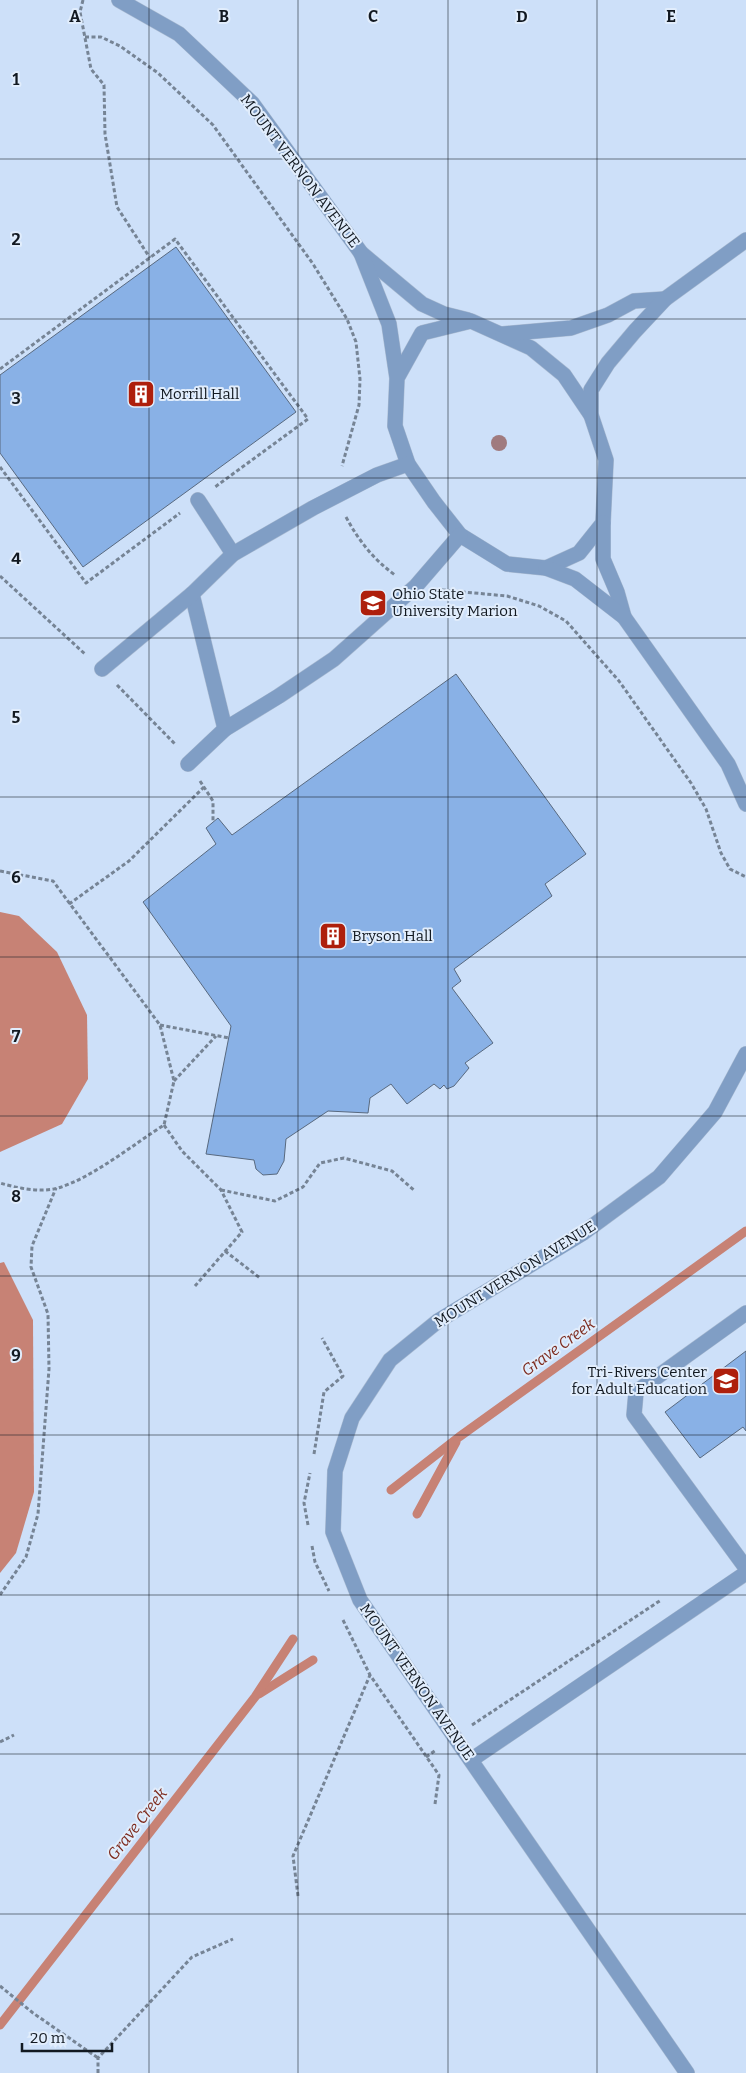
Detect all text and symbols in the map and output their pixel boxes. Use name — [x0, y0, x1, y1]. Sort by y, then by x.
text: A — [69, 7, 81, 26]
text: B — [219, 7, 229, 26]
text: C — [368, 7, 378, 26]
text: D — [516, 7, 528, 26]
text: E — [666, 7, 676, 26]
text: 1 — [13, 70, 20, 89]
street label: MOUNT VERNON AVENUE — [237, 91, 363, 251]
text: 2 — [11, 230, 21, 249]
building icon: Morrill Hall — [126, 379, 156, 409]
place label: Morrill Hall — [160, 385, 239, 403]
text: 3 — [11, 389, 21, 408]
text: 4 — [11, 549, 21, 568]
place label: Ohio State University Marion — [392, 585, 518, 620]
school or university icon: Ohio State University Marion — [358, 588, 388, 618]
text: 5 — [12, 708, 21, 727]
text: 6 — [11, 868, 21, 887]
building icon: Bryson Hall — [318, 921, 348, 951]
place label: Bryson Hall — [352, 927, 433, 945]
text: 7 — [12, 1027, 21, 1046]
text: 8 — [11, 1187, 21, 1206]
street label: MOUNT VERNON AVENUE — [431, 1217, 599, 1331]
water label: Grave Creek — [518, 1314, 599, 1380]
text: 9 — [11, 1346, 21, 1365]
place label: Tri-Rivers Center for Adult Education — [571, 1363, 708, 1398]
school or university icon: Tri-Rivers Center for Adult Education — [711, 1366, 741, 1396]
street label: MOUNT VERNON AVENUE — [356, 1600, 478, 1764]
water label: Grave Creek — [103, 1784, 171, 1864]
scale bar — [22, 2020, 112, 2052]
text: 20 m — [30, 2029, 66, 2047]

